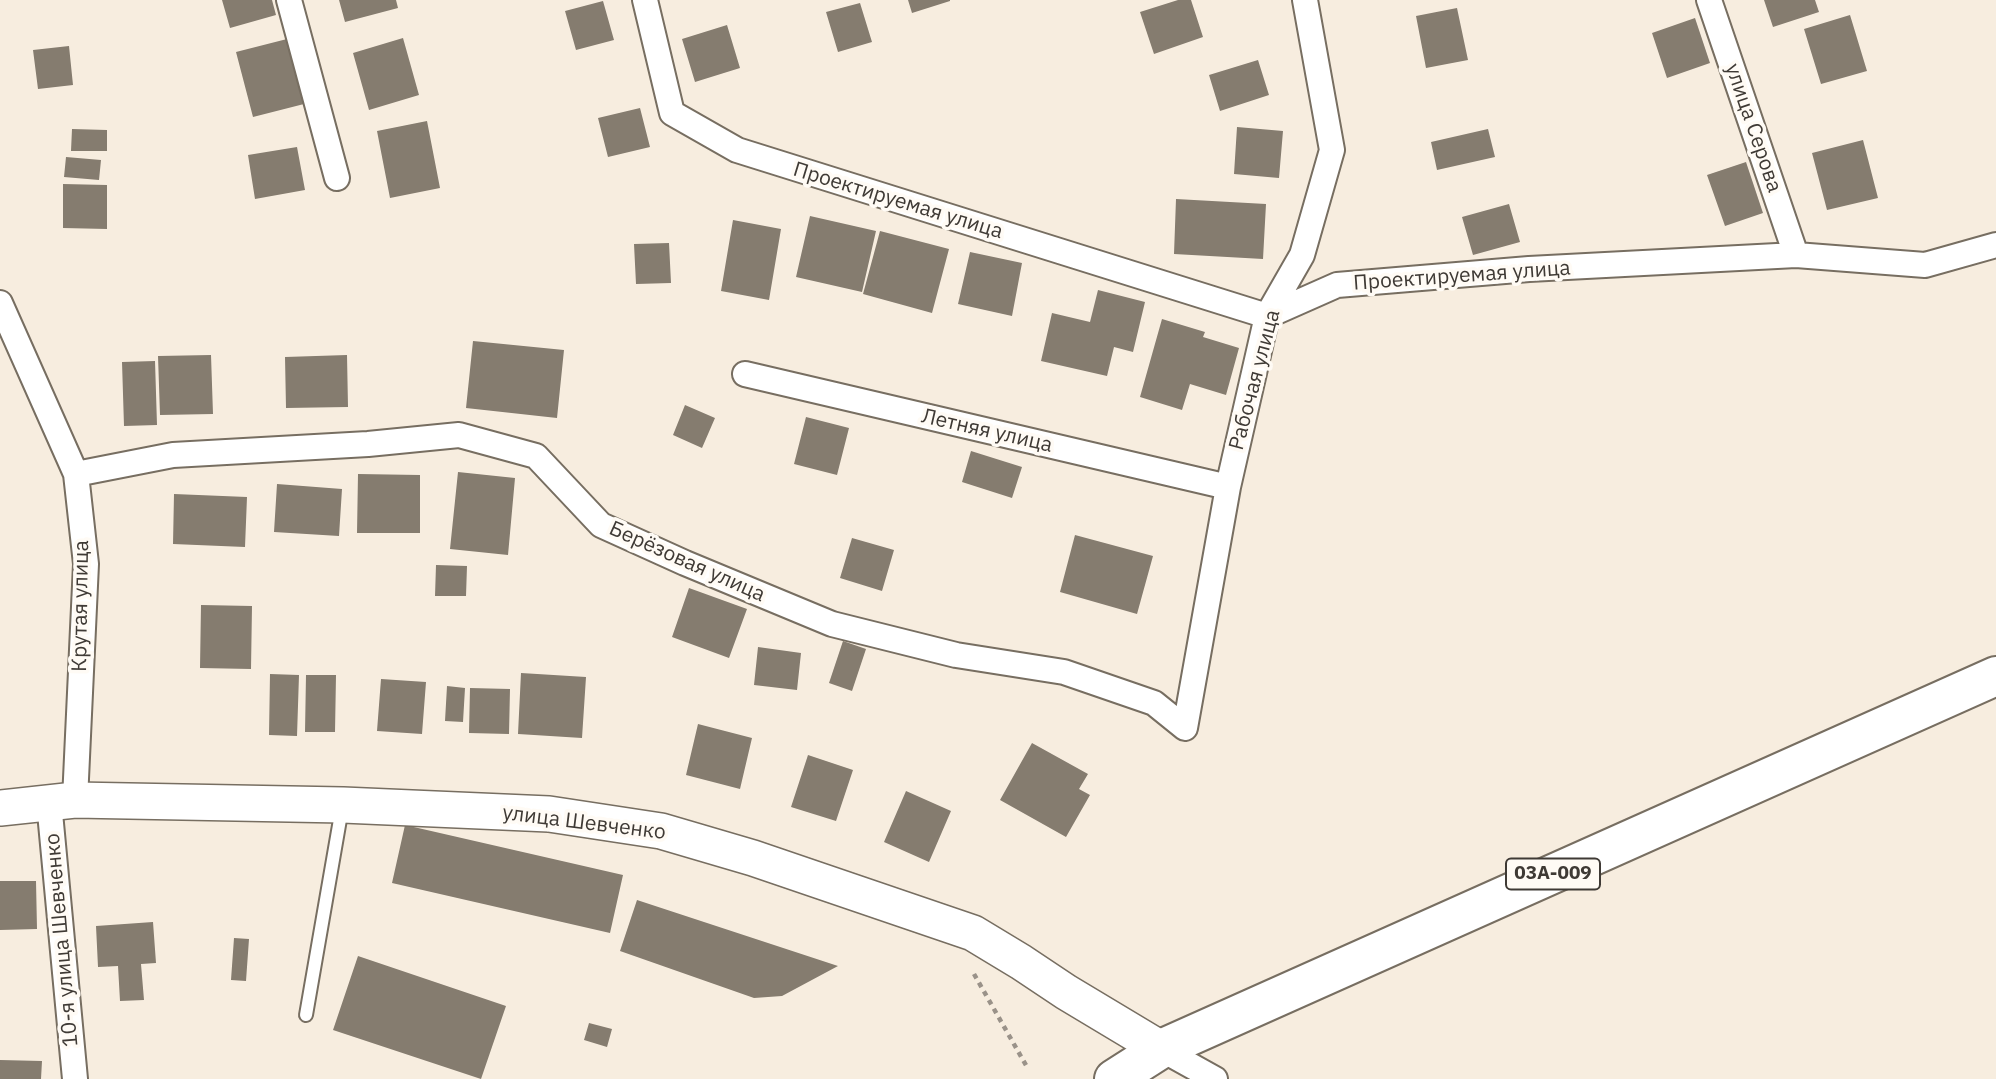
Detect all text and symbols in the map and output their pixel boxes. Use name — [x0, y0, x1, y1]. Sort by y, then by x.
street label: улица Серова — [1719, 60, 1787, 196]
street label: Проектируемая улица — [790, 157, 1006, 245]
street label: Проектируемая улица — [1352, 256, 1572, 296]
street label: Рабочая улица — [1224, 307, 1286, 453]
street label: Летняя улица — [919, 404, 1055, 458]
street label: Берёзовая улица — [605, 516, 769, 608]
street label: Крутая улица — [67, 540, 95, 672]
street label: улица Шевченко — [501, 800, 667, 846]
street label: 10-я улица Шевченко — [40, 832, 84, 1048]
road number: 03А-009 — [1506, 859, 1600, 890]

